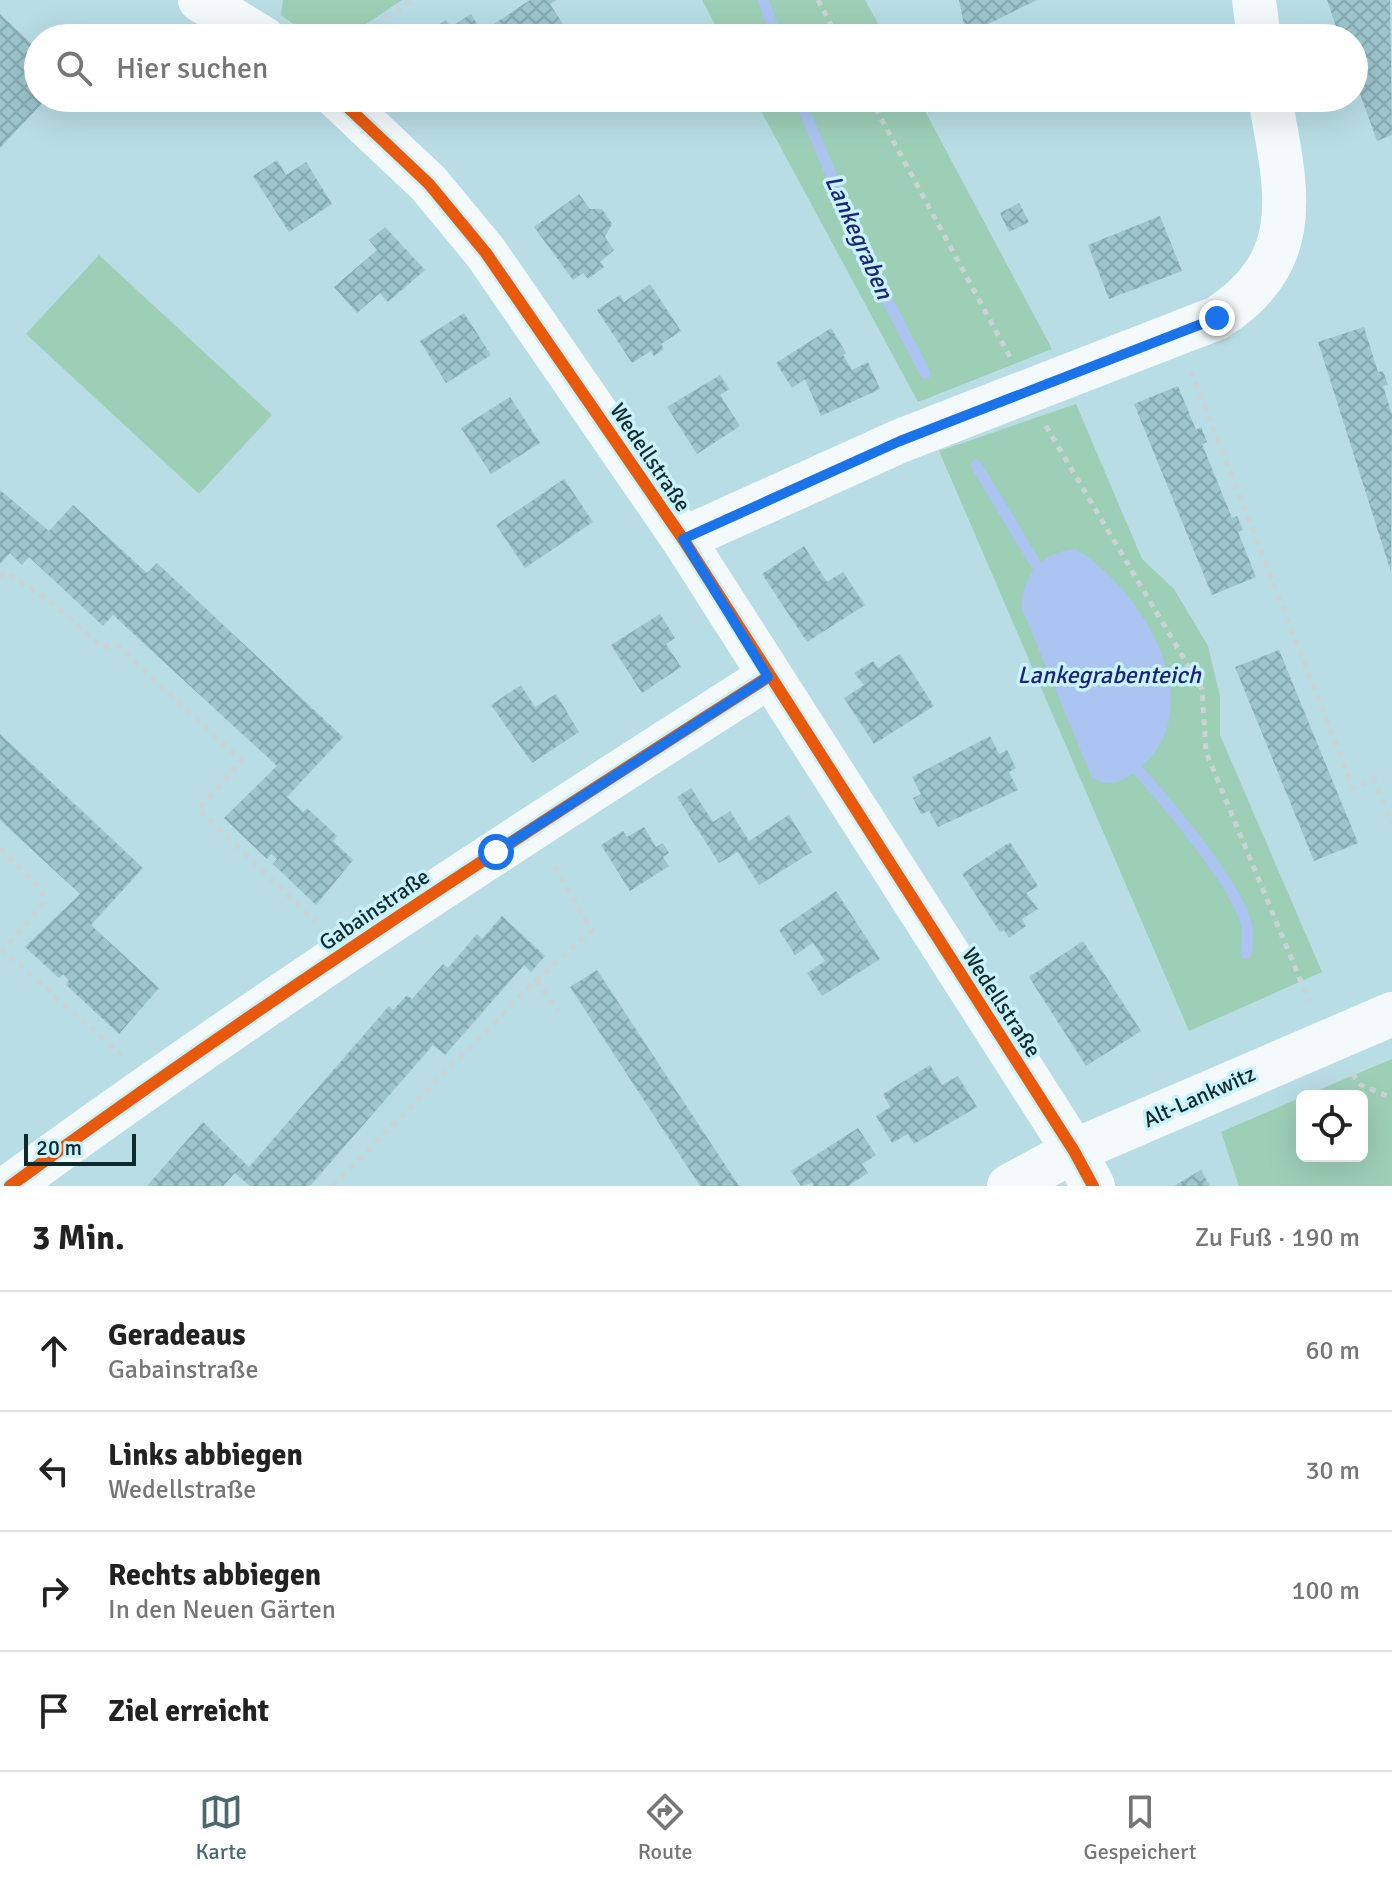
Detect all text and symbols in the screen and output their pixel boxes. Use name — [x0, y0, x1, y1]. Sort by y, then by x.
search box — [24, 24, 1368, 112]
icon: search — [52, 46, 96, 90]
text: Hier suchen — [116, 50, 268, 87]
water label: Lankegraben — [818, 170, 900, 304]
route end — [1199, 300, 1235, 336]
street label: Wedellstraße — [604, 398, 697, 517]
water label: Lankegrabenteich — [1017, 660, 1202, 690]
route start — [478, 834, 514, 870]
street label: Gabainstraße — [314, 863, 435, 956]
street label: Wedellstraße — [956, 942, 1047, 1062]
street label: Alt-Lankwitz — [1139, 1060, 1260, 1133]
map controls — [1296, 1090, 1368, 1162]
button: locate — [1296, 1090, 1368, 1162]
scale bar — [24, 1130, 136, 1166]
text: 20 m — [36, 1134, 82, 1161]
text: 3 Min. — [32, 1217, 125, 1259]
text: Zu Fuß · 190 m — [1195, 1222, 1360, 1254]
text: Geradeaus — [108, 1317, 246, 1354]
icon: ahead — [32, 1329, 76, 1373]
text: 60 m — [1305, 1335, 1360, 1367]
text: Gabainstraße — [108, 1354, 258, 1386]
text: Links abbiegen — [108, 1437, 303, 1474]
icon: left — [32, 1449, 76, 1493]
text: 30 m — [1305, 1455, 1360, 1487]
text: Wedellstraße — [108, 1474, 256, 1506]
text: Rechts abbiegen — [108, 1557, 321, 1594]
icon: right — [32, 1569, 76, 1613]
text: 100 m — [1291, 1575, 1360, 1607]
text: In den Neuen Gärten — [108, 1594, 336, 1626]
icon: arrive — [32, 1689, 76, 1733]
text: Ziel erreicht — [108, 1693, 269, 1730]
tab: Karte — [195, 1790, 247, 1865]
tab: Route — [638, 1790, 693, 1865]
tab: Gespeichert — [1084, 1790, 1197, 1865]

